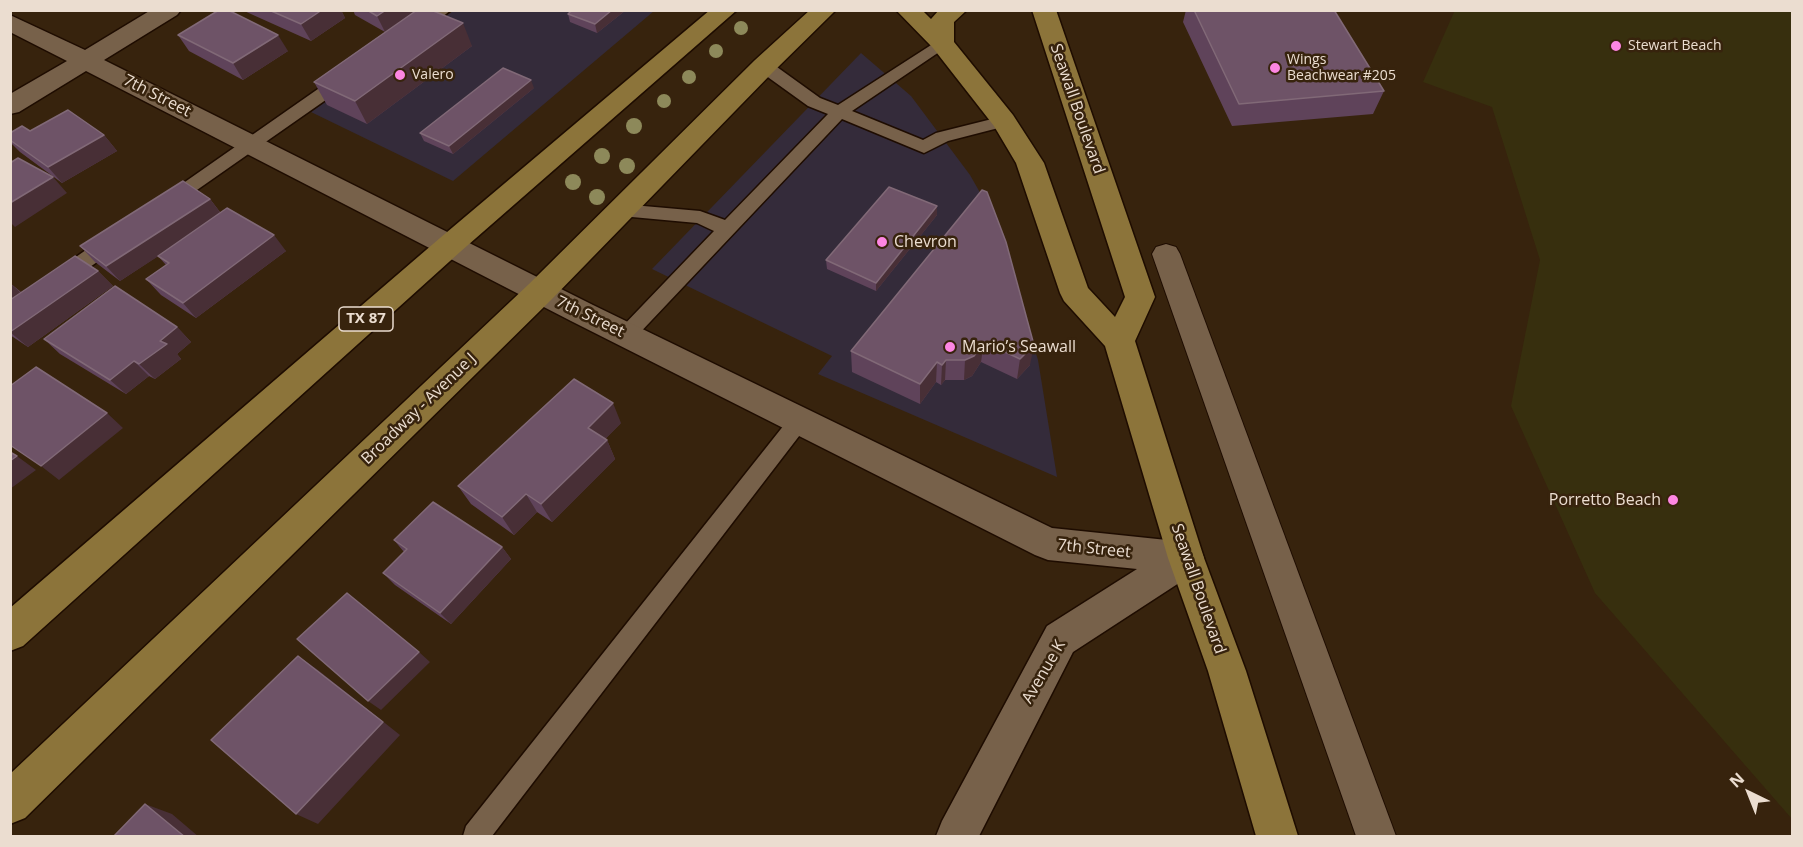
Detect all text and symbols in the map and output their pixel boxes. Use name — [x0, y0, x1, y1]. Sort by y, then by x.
place label: Stewart Beach — [1628, 38, 1721, 54]
marker: Stewart Beach — [1609, 39, 1623, 53]
street label: Seawall Boulevard — [1046, 41, 1108, 177]
place label: Wings Beachwear #205 — [1287, 52, 1396, 84]
marker: Wings Beachwear #205 — [1268, 61, 1282, 75]
place label: Valero — [412, 67, 454, 83]
marker: Valero — [393, 68, 407, 82]
street label: 7th Street — [120, 71, 194, 121]
place label: Chevron — [894, 232, 957, 252]
marker: Chevron — [875, 235, 889, 249]
street label: 7th Street — [553, 292, 627, 342]
road number: TX 87 — [339, 307, 393, 331]
place label: Mario’s Seawall — [962, 337, 1076, 357]
marker: Mario’s Seawall — [943, 340, 957, 354]
street label: Broadway - Avenue J — [358, 349, 480, 469]
place label: Porretto Beach — [1549, 490, 1661, 510]
marker: Porretto Beach — [1666, 493, 1680, 507]
street label: Seawall Boulevard — [1167, 521, 1229, 657]
street label: 7th Street — [1056, 536, 1132, 562]
street label: Avenue K — [1018, 637, 1070, 707]
north arrow — [1719, 763, 1779, 823]
text: N — [1724, 767, 1749, 792]

